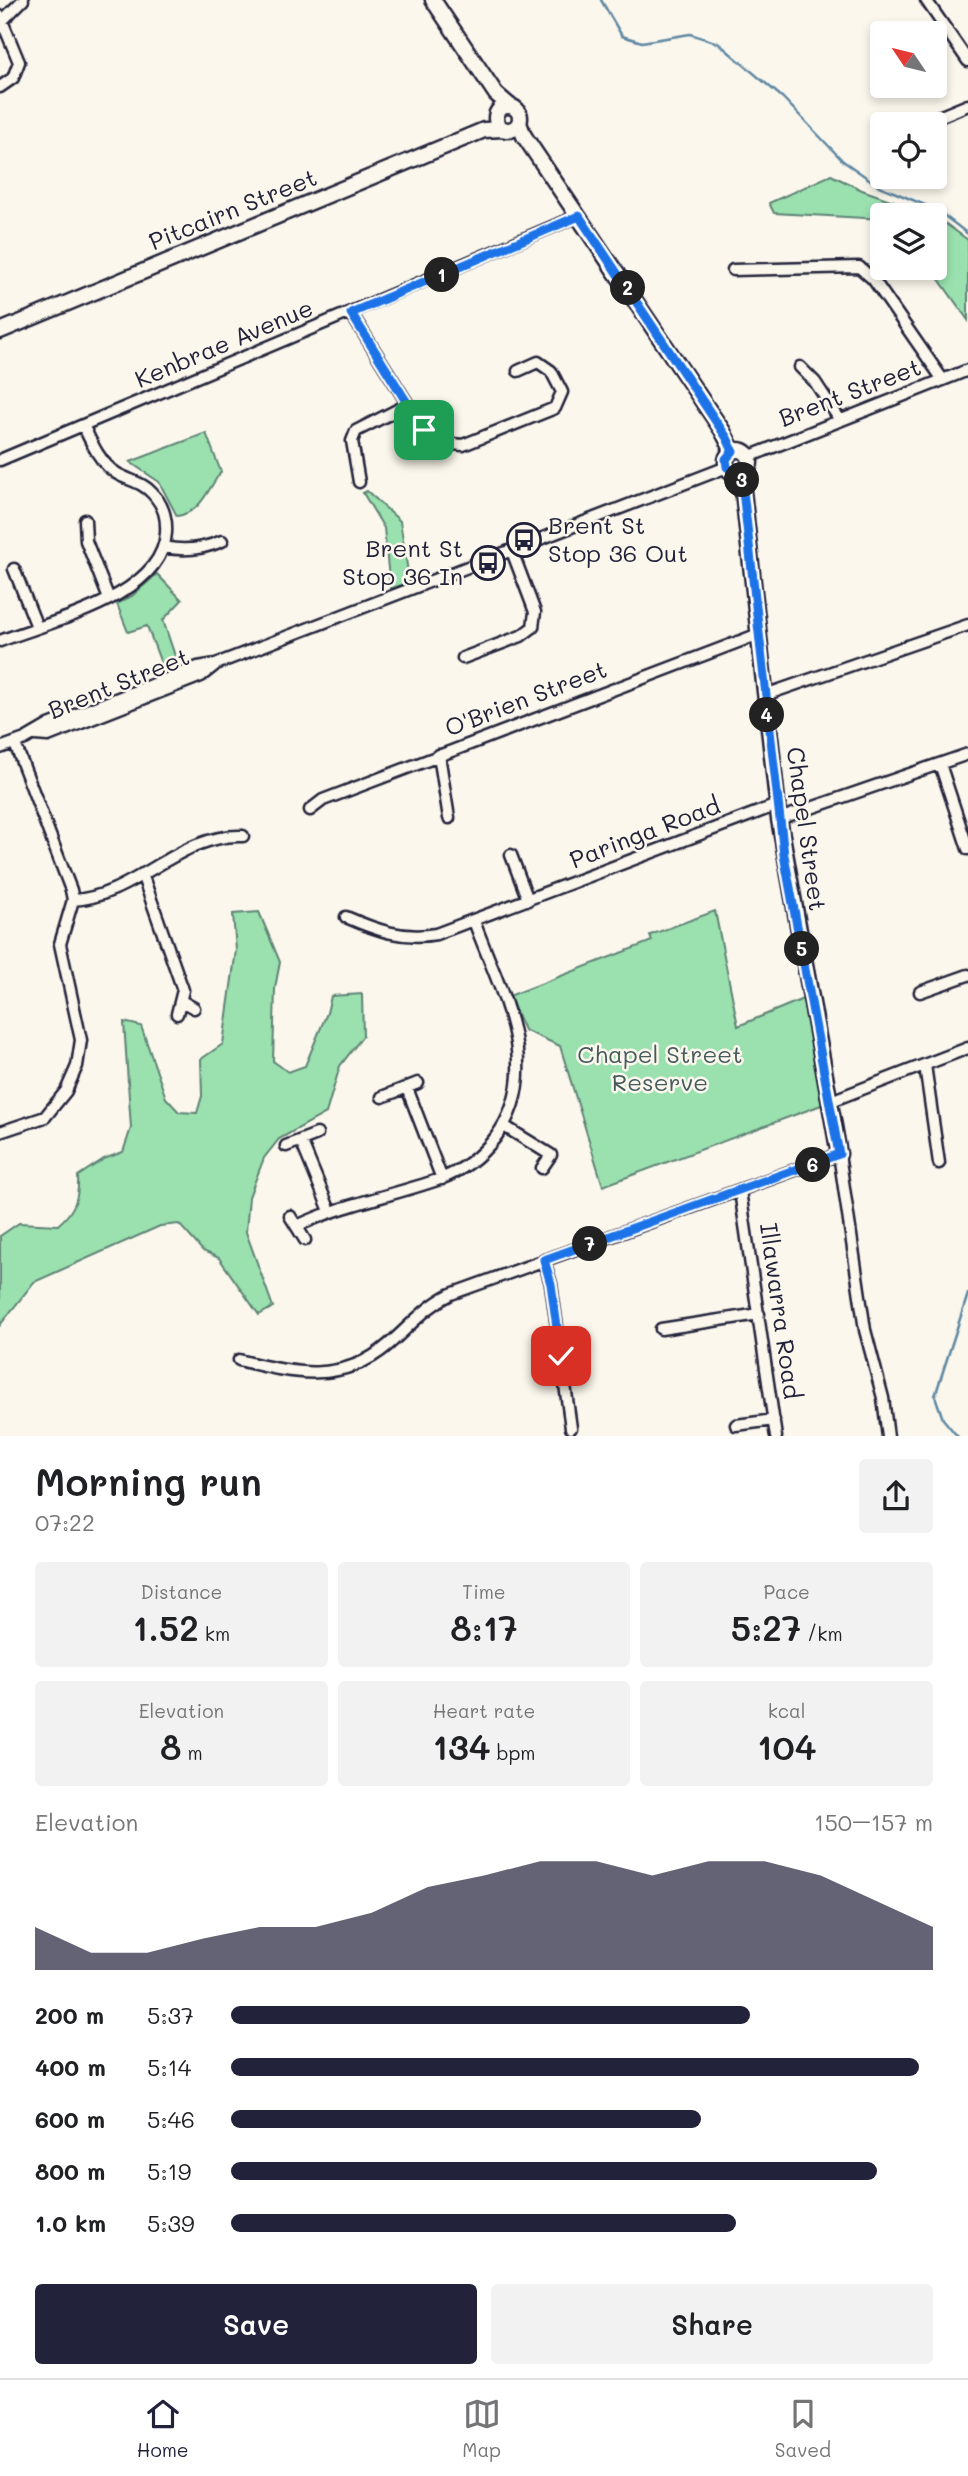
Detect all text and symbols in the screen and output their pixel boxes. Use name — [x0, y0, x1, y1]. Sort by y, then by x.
north arrow — [870, 21, 947, 98]
map controls — [870, 21, 947, 280]
button: locate — [870, 112, 947, 189]
street label: Pitcairn Street — [144, 161, 321, 256]
button: layers — [870, 203, 947, 280]
pin: 1 — [424, 258, 460, 292]
text: 1 — [437, 262, 446, 287]
pin: 2 — [610, 270, 646, 306]
text: 2 — [622, 275, 633, 300]
street label: Kenbrae Avenue — [130, 291, 317, 394]
street label: Brent Street — [774, 350, 925, 433]
pin — [394, 400, 454, 460]
icon: arrive — [405, 411, 443, 449]
pin: 3 — [724, 462, 760, 498]
text: 3 — [736, 467, 747, 492]
place label: Brent St Stop 36 Out — [548, 509, 688, 568]
bus stop icon: Brent St Stop 36 Out — [505, 521, 543, 559]
place label: Brent St Stop 36 In — [342, 532, 463, 591]
bus stop icon: Brent St Stop 36 In — [469, 544, 507, 582]
street label: Brent Street — [43, 640, 194, 725]
street label: O'Brien Street — [440, 653, 611, 743]
pin: 4 — [750, 698, 784, 732]
text: 4 — [760, 702, 773, 727]
street label: Chapel Street — [781, 745, 834, 913]
street label: Paringa Road — [565, 789, 724, 874]
pin: 5 — [784, 932, 820, 967]
text: 5 — [796, 936, 807, 961]
park label: Chapel Street Reserve — [577, 1038, 743, 1097]
pin: 6 — [796, 1148, 830, 1182]
text: 6 — [807, 1152, 818, 1177]
street label: Illawarra Road — [754, 1221, 809, 1401]
pin: 7 — [572, 1226, 608, 1262]
text: 7 — [584, 1231, 595, 1256]
pin — [531, 1326, 591, 1386]
icon: check — [542, 1337, 580, 1375]
text: Morning run — [35, 1456, 262, 1506]
button: share — [859, 1459, 933, 1533]
text: 07:22 — [35, 1507, 95, 1537]
text: Distance — [140, 1579, 222, 1604]
text: Time — [462, 1579, 506, 1604]
text: Pace — [763, 1579, 810, 1604]
text: 1.52 — [133, 1604, 199, 1650]
text: 8:17 — [450, 1604, 518, 1650]
text: 5:27 — [731, 1604, 801, 1650]
text: km — [199, 1621, 230, 1646]
text: /km — [801, 1621, 843, 1646]
text: Elevation — [139, 1698, 224, 1723]
text: Heart rate — [433, 1698, 535, 1723]
text: kcal — [768, 1698, 806, 1723]
text: 8 — [160, 1723, 181, 1769]
text: 134 — [432, 1723, 490, 1769]
text: 104 — [757, 1723, 816, 1769]
text: m — [181, 1740, 203, 1765]
text: bpm — [490, 1740, 536, 1765]
text: Elevation — [35, 1807, 138, 1837]
text: 150–157 m — [814, 1807, 933, 1837]
text: 200 m — [35, 2000, 104, 2030]
text: 5:37 — [147, 2000, 194, 2030]
text: 400 m — [35, 2052, 106, 2082]
text: 5:14 — [147, 2052, 191, 2082]
text: 600 m — [35, 2104, 105, 2134]
text: 5:46 — [147, 2104, 195, 2134]
text: 800 m — [35, 2156, 105, 2186]
text: 5:19 — [147, 2156, 191, 2186]
text: 1.0 km — [35, 2208, 106, 2238]
text: 5:39 — [147, 2208, 195, 2238]
button: Save — [35, 2284, 477, 2364]
button: Share — [491, 2284, 933, 2364]
tab: Home — [137, 2395, 189, 2462]
tab: Map — [462, 2395, 501, 2462]
tab: Saved — [775, 2395, 831, 2462]

